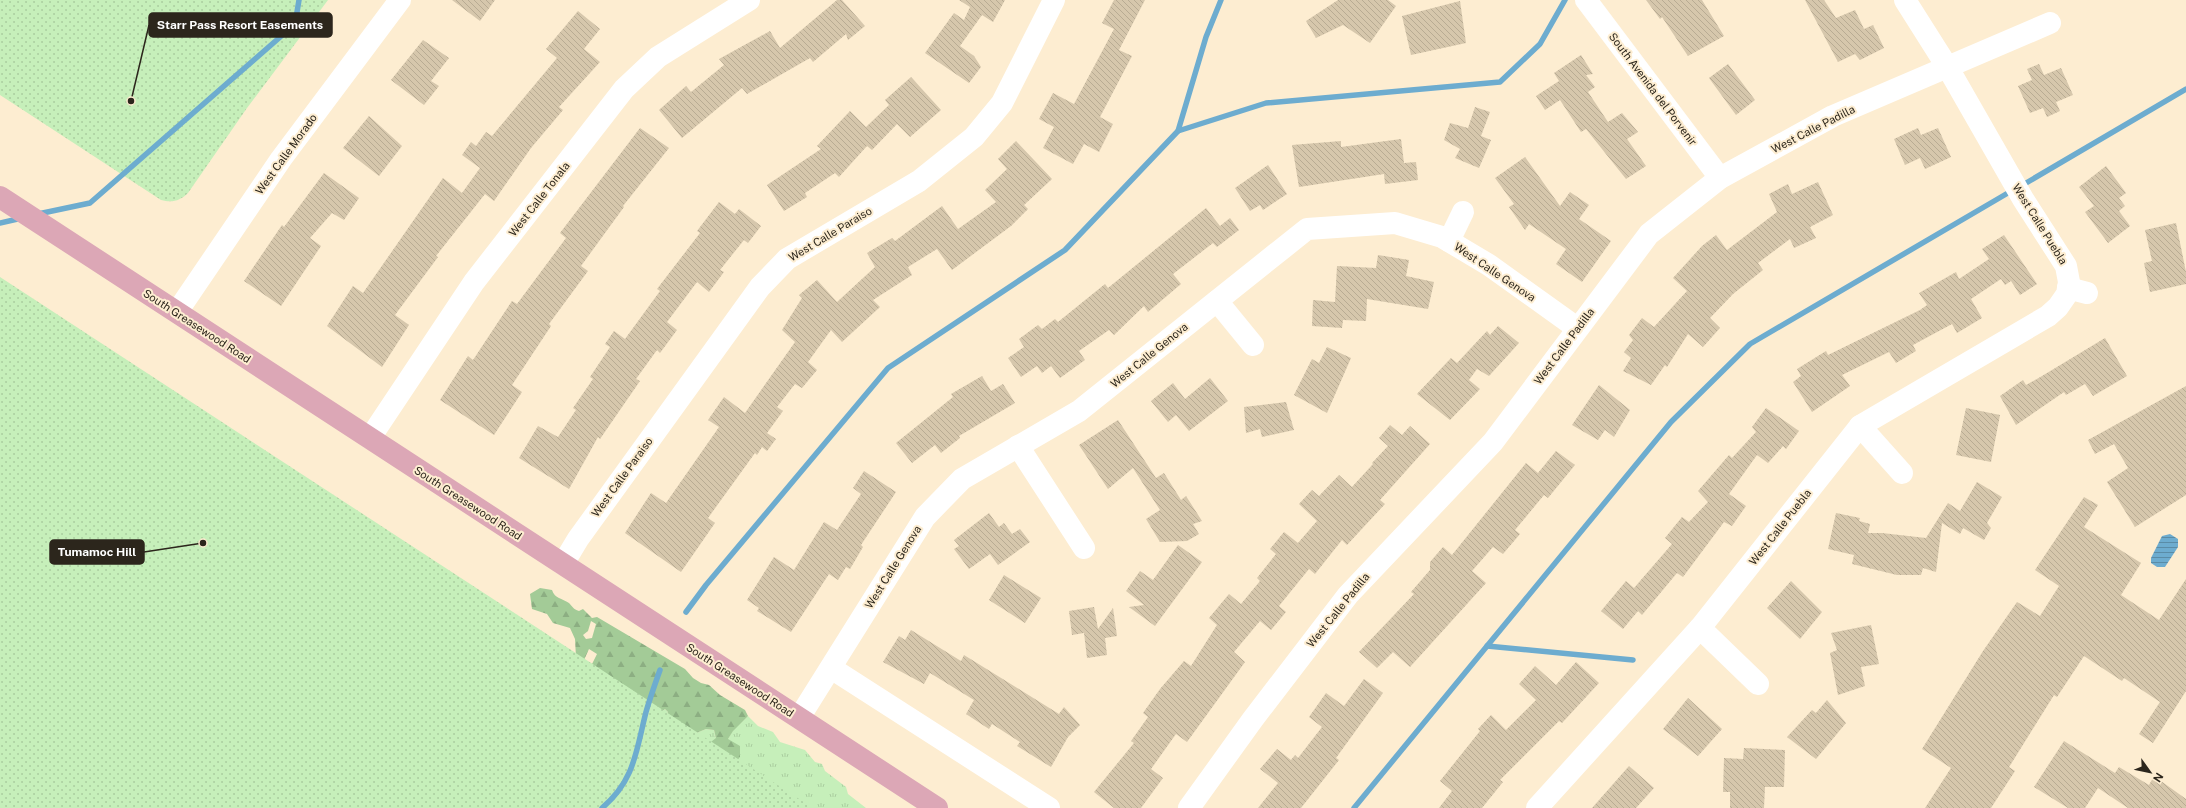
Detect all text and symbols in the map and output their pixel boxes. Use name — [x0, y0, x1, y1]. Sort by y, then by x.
callout: Starr Pass Resort Easements — [149, 13, 332, 37]
text: Starr Pass Resort Easements — [157, 18, 323, 32]
street label: South Avenida del Porvenir — [1607, 30, 1699, 148]
street label: West Calle Padilla — [1769, 103, 1857, 155]
street label: West Calle Morado — [253, 112, 319, 196]
street label: West Calle Tonala — [506, 159, 572, 239]
street label: West Calle Puebla — [2010, 181, 2070, 267]
street label: West Calle Paraiso — [786, 204, 874, 264]
street label: West Calle Genova — [1452, 240, 1538, 304]
street label: South Greasewood Road — [141, 287, 253, 365]
street label: West Calle Padilla — [1531, 306, 1597, 386]
street label: West Calle Genova — [1108, 320, 1190, 390]
street label: West Calle Paraiso — [589, 435, 655, 519]
street label: South Greasewood Road — [412, 464, 524, 542]
street label: West Calle Puebla — [1747, 487, 1813, 567]
street label: West Calle Genova — [863, 523, 923, 611]
callout: Tumamoc Hill — [50, 540, 144, 564]
text: Tumamoc Hill — [58, 545, 136, 559]
street label: West Calle Padilla — [1304, 570, 1372, 650]
street label: South Greasewood Road — [684, 641, 796, 719]
north arrow — [2130, 752, 2170, 792]
text: N — [2151, 771, 2166, 784]

